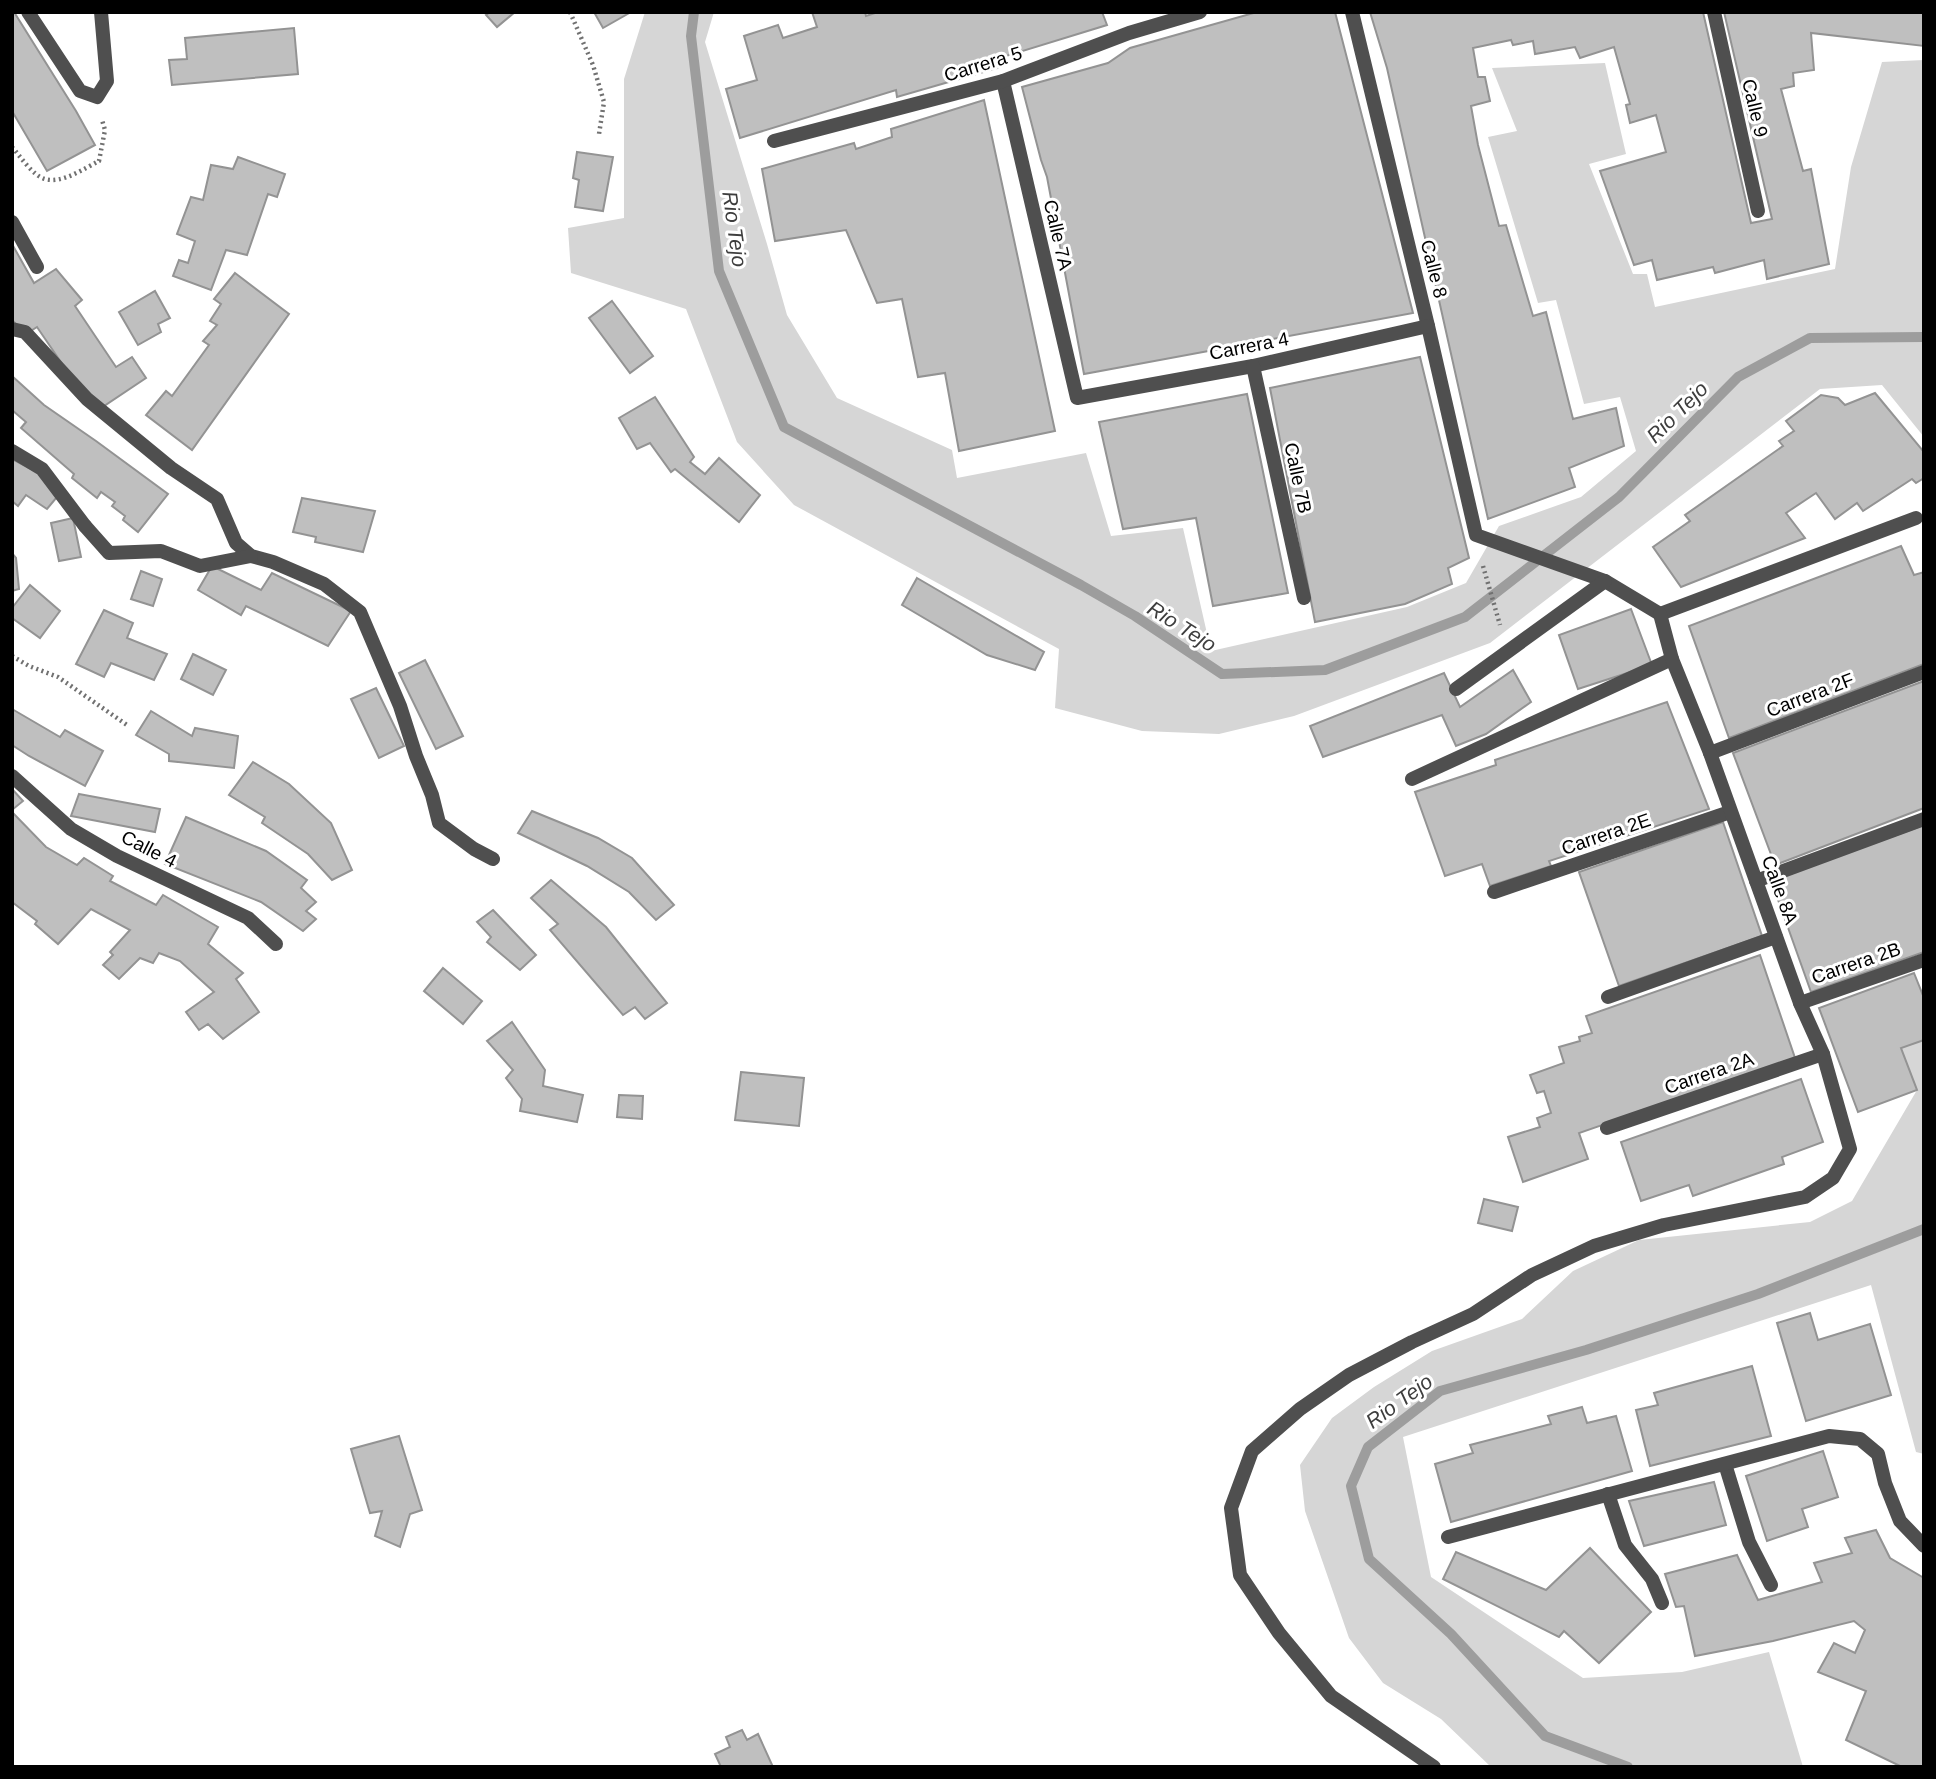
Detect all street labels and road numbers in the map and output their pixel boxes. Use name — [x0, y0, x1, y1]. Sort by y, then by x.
street label: Carrera 5 — [942, 42, 1024, 86]
street label: Calle 9 — [1738, 77, 1772, 139]
street label: Calle 7A — [1040, 198, 1076, 273]
street label: Calle 8 — [1417, 238, 1451, 300]
street label: Carrera 4 — [1208, 328, 1291, 364]
street label: Calle 7B — [1280, 441, 1316, 515]
street label: Carrera 2F — [1763, 669, 1857, 721]
street label: Carrera 2E — [1559, 809, 1653, 859]
street label: Calle 4 — [118, 826, 180, 872]
street label: Calle 8A — [1758, 853, 1802, 928]
street label: Carrera 2B — [1809, 938, 1903, 988]
street label: Carrera 2A — [1662, 1048, 1757, 1098]

